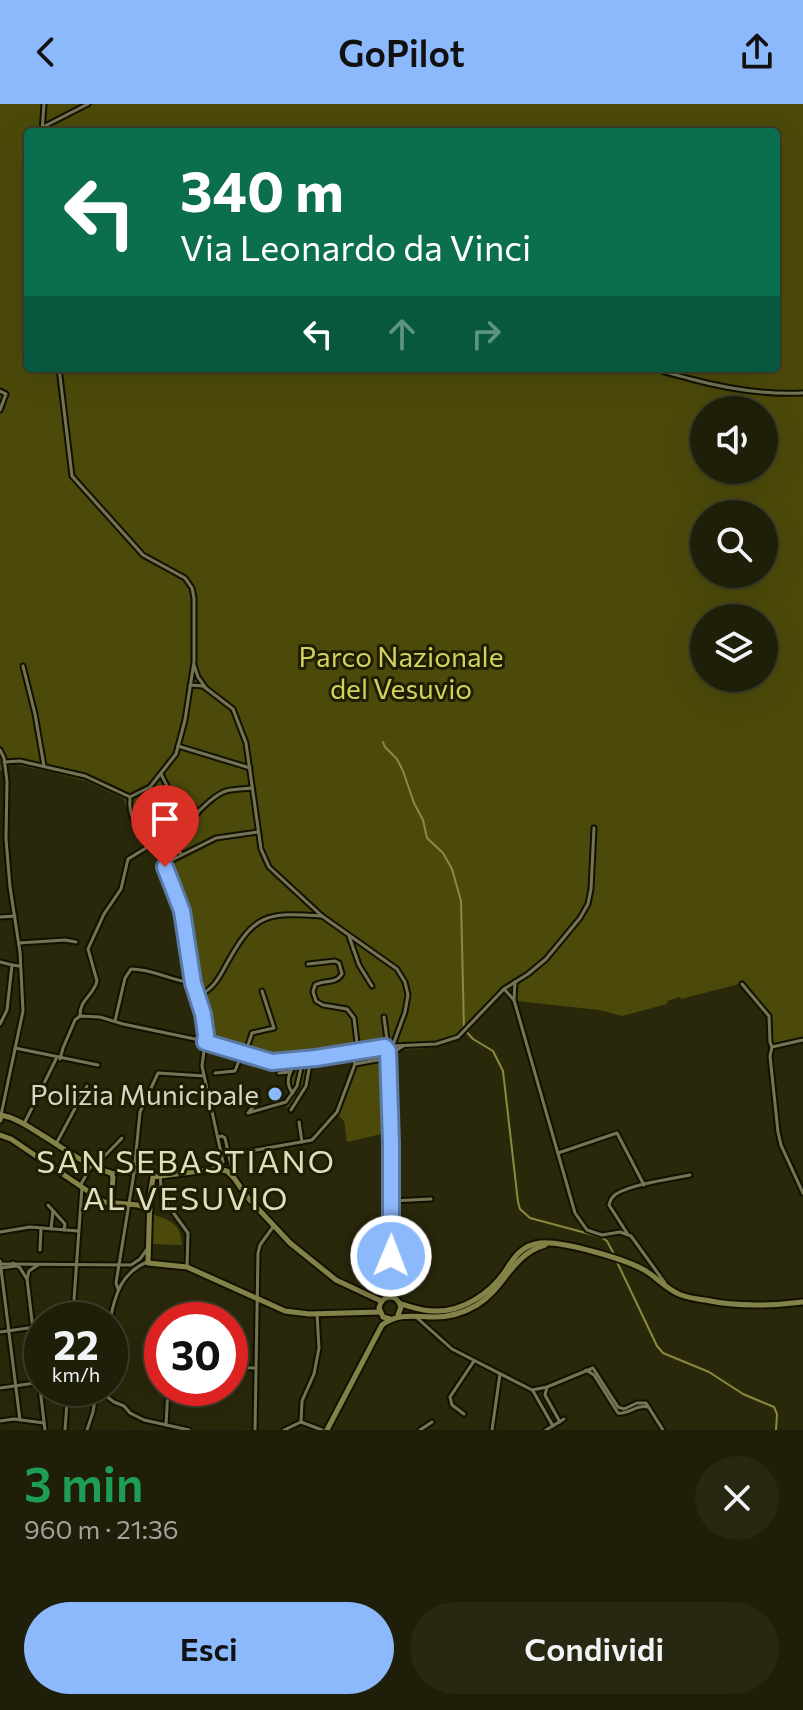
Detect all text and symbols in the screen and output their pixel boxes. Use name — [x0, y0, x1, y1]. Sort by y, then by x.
icon: back — [24, 30, 68, 74]
text: GoPilot — [338, 30, 465, 74]
icon: share — [735, 30, 779, 74]
text: 340 m — [180, 155, 344, 224]
icon: left — [48, 160, 152, 264]
text: Via Leonardo da Vinci — [180, 224, 531, 268]
icon: left — [296, 312, 340, 356]
icon: ahead — [380, 312, 424, 356]
icon: right — [464, 312, 508, 356]
map controls — [690, 396, 778, 692]
button: sound — [690, 396, 778, 484]
button: search — [690, 500, 778, 588]
button: layers — [690, 604, 778, 692]
park label: Parco Nazionale del Vesuvio — [298, 639, 504, 705]
pin — [131, 785, 199, 867]
icon: arrive — [143, 797, 187, 841]
place label: Polizia Municipale — [30, 1077, 259, 1111]
marker: Polizia Municipale — [266, 1085, 284, 1103]
district label: SAN SEBASTIANO AL VESUVIO — [36, 1140, 336, 1217]
position arrow — [349, 1214, 433, 1298]
speed limit sign: 30 — [144, 1302, 248, 1406]
text: 22 — [53, 1319, 99, 1368]
text: km/h — [52, 1362, 100, 1386]
text: 3 min — [24, 1453, 144, 1512]
button: close — [695, 1456, 779, 1540]
text: 960 m · 21:36 — [24, 1513, 179, 1544]
button: Esci — [24, 1602, 394, 1694]
button: Condividi — [410, 1602, 779, 1694]

